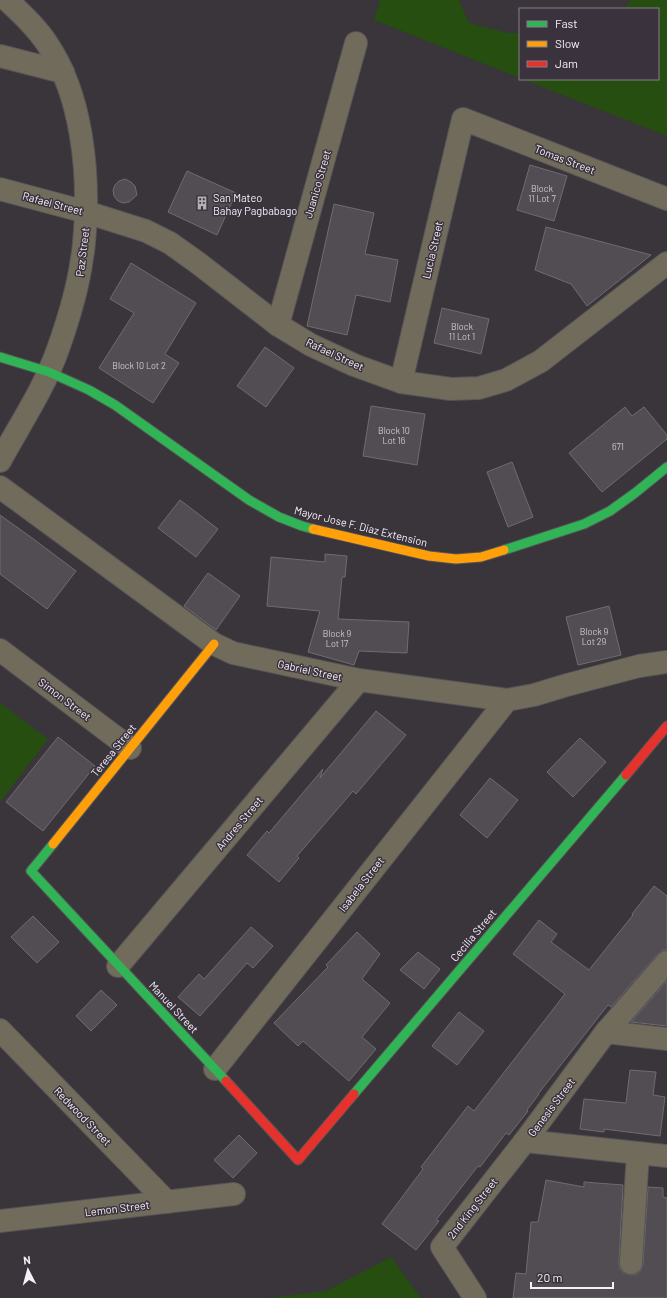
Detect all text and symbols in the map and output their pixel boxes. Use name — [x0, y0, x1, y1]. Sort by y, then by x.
legend — [519, 8, 659, 80]
text: Fast — [555, 16, 578, 30]
text: Slow — [555, 36, 580, 50]
text: Jam — [555, 56, 578, 70]
street label: Tomas Street — [533, 142, 597, 176]
street label: Juanico Street — [301, 148, 333, 220]
house number: Block 11 Lot 7 — [528, 183, 556, 204]
street label: Rafael Street — [21, 189, 85, 217]
place label: San Mateo Bahay Pagbabago — [213, 191, 297, 217]
building icon: San Mateo Bahay Pagbabago — [194, 195, 210, 211]
street label: Lucia Street — [419, 220, 445, 280]
street label: Paz Street — [73, 227, 91, 277]
house number: Block 11 Lot 1 — [449, 321, 475, 342]
street label: Rafael Street — [304, 335, 366, 373]
house number: Block 10 Lot 2 — [112, 360, 166, 371]
house number: Block 10 Lot 16 — [378, 425, 410, 446]
house number: 671 — [612, 441, 624, 452]
street label: Mayor Jose F. Diaz Extension — [293, 503, 429, 549]
house number: Block 9 Lot 29 — [580, 626, 608, 647]
house number: Block 9 Lot 17 — [323, 628, 351, 649]
street label: Gabriel Street — [276, 657, 344, 683]
street label: Simon Street — [36, 675, 94, 723]
street label: Teresa Street — [88, 721, 138, 779]
street label: Andres Street — [213, 794, 265, 852]
street label: Isabela Street — [336, 854, 386, 914]
street label: Cecilia Street — [447, 906, 499, 964]
street label: Manuel Street — [147, 978, 201, 1036]
street label: Genesis Street — [525, 1075, 577, 1139]
street label: Redwood Street — [52, 1084, 114, 1148]
street label: 2nd King Street — [444, 1175, 500, 1241]
street label: Lemon Street — [84, 1198, 150, 1218]
north arrow — [8, 1250, 48, 1290]
text: N — [23, 1253, 31, 1266]
scale bar — [531, 1264, 613, 1290]
text: 20 m — [537, 1270, 563, 1284]

